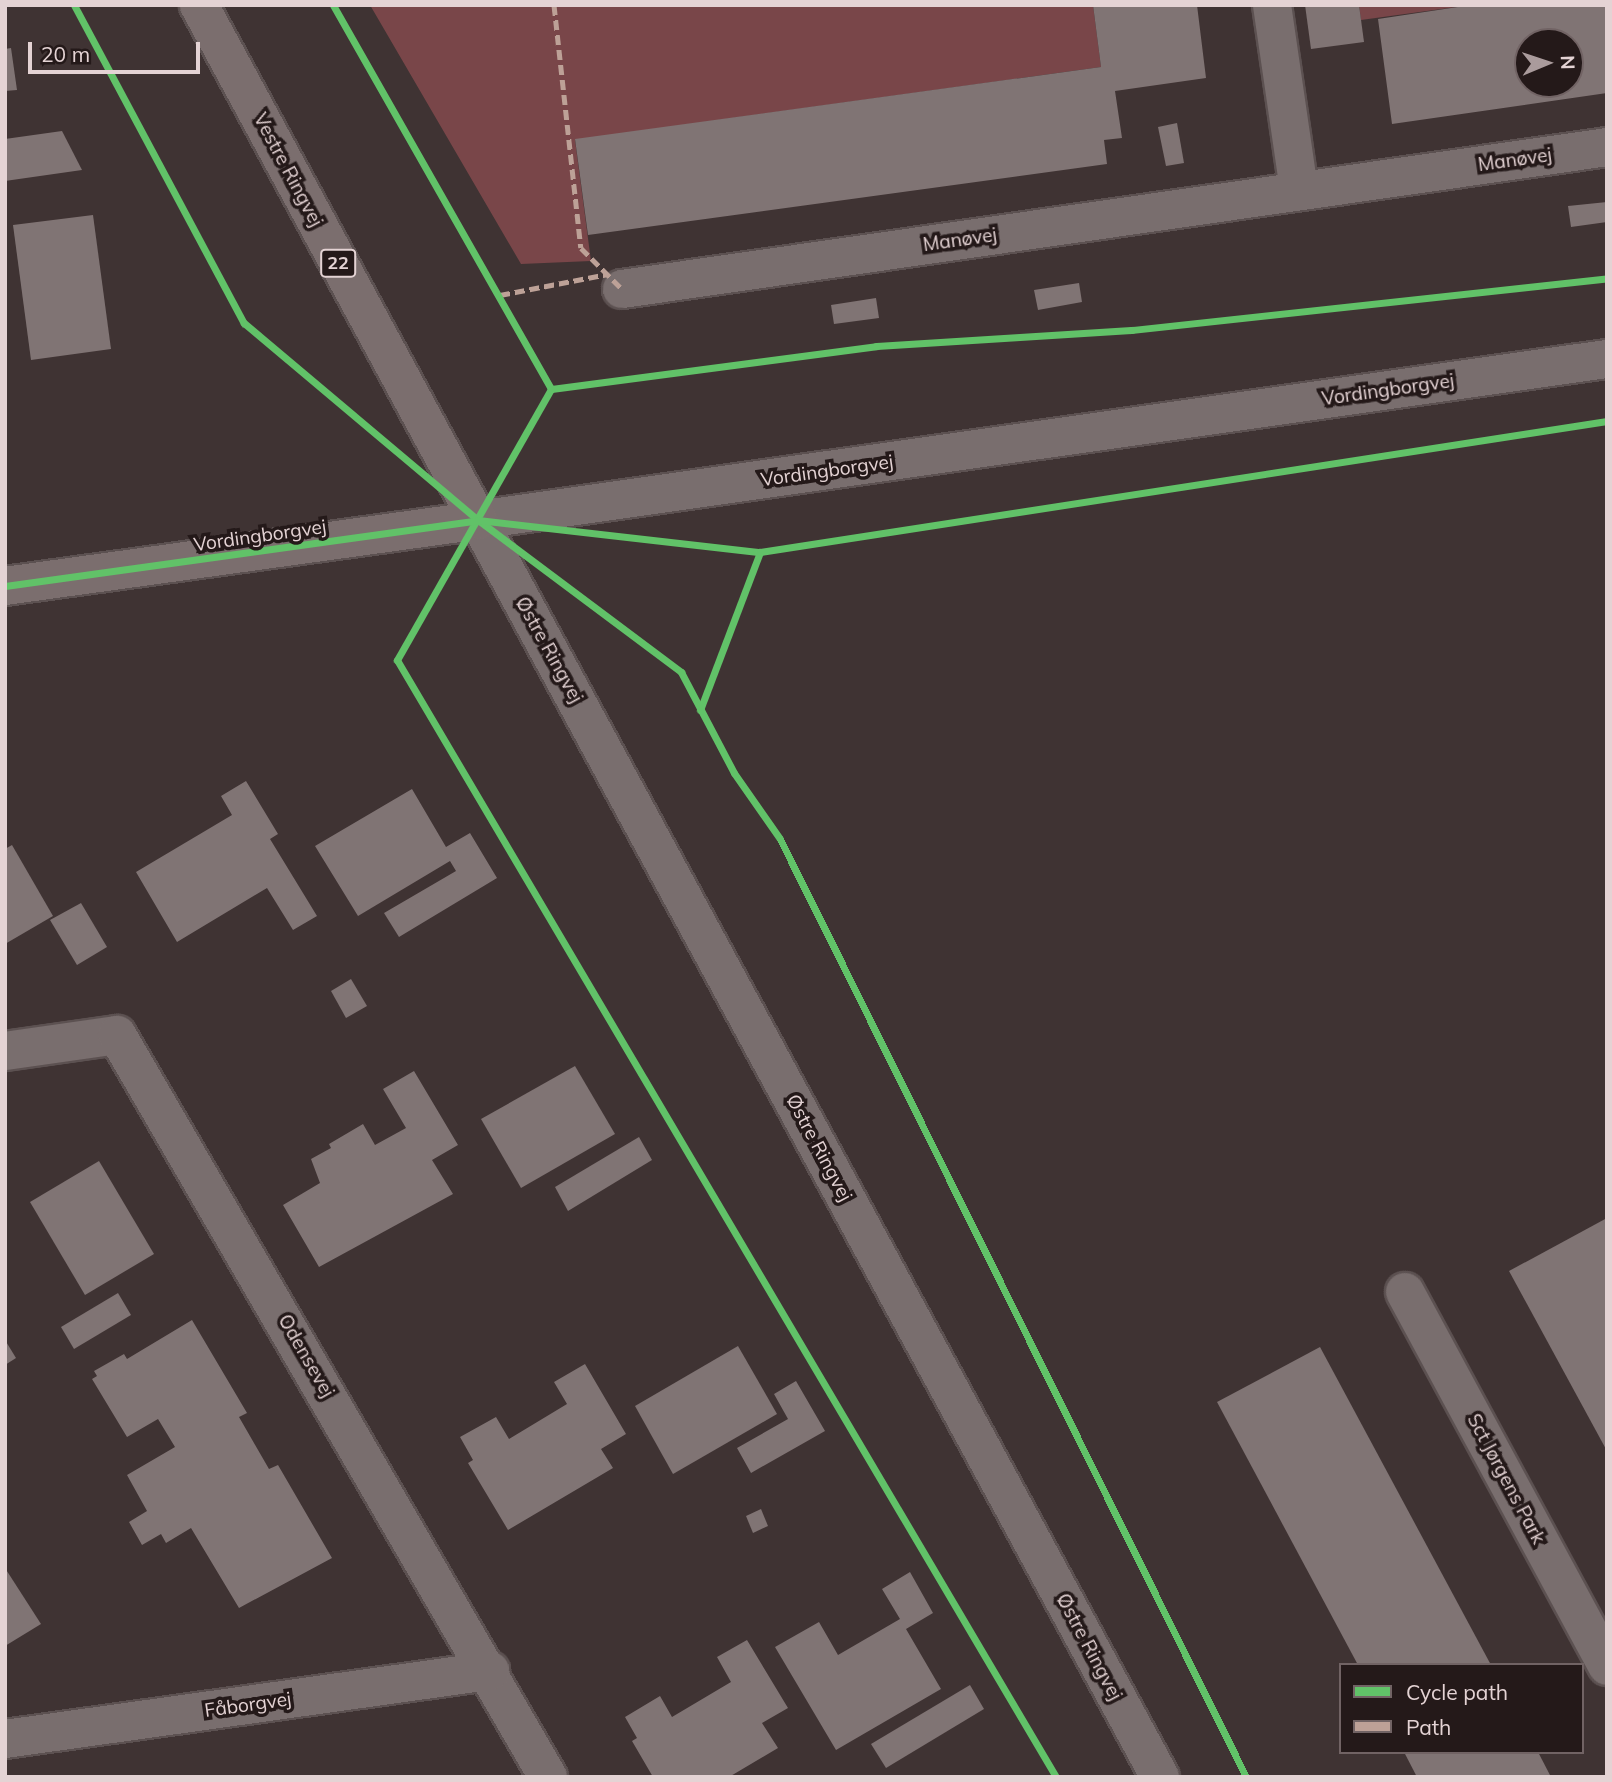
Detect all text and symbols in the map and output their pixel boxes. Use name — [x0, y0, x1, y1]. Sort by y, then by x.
scale bar — [32, 28, 203, 72]
north arrow — [1514, 28, 1584, 98]
text: 20 m — [41, 41, 90, 67]
text: N — [1556, 55, 1580, 70]
street label: Vestre Ringvej — [248, 109, 328, 231]
street label: Manøvej — [1477, 144, 1553, 176]
street label: Manøvej — [922, 224, 998, 256]
road number: 22 — [319, 248, 357, 278]
street label: Vordingborgvej — [1320, 369, 1456, 411]
street label: Vordingborgvej — [759, 450, 895, 492]
street label: Vordingborgvej — [192, 515, 328, 557]
street label: Østre Ringvej — [510, 593, 588, 707]
street label: Østre Ringvej — [781, 1091, 857, 1205]
street label: Odensevej — [273, 1310, 339, 1402]
street label: Sct Jørgens Park — [1462, 1410, 1550, 1548]
street label: Østre Ringvej — [1051, 1590, 1127, 1704]
legend — [1339, 1663, 1584, 1754]
text: Cycle path — [1406, 1679, 1508, 1705]
street label: Fåborgvej — [203, 1688, 293, 1722]
text: Path — [1406, 1714, 1451, 1740]

